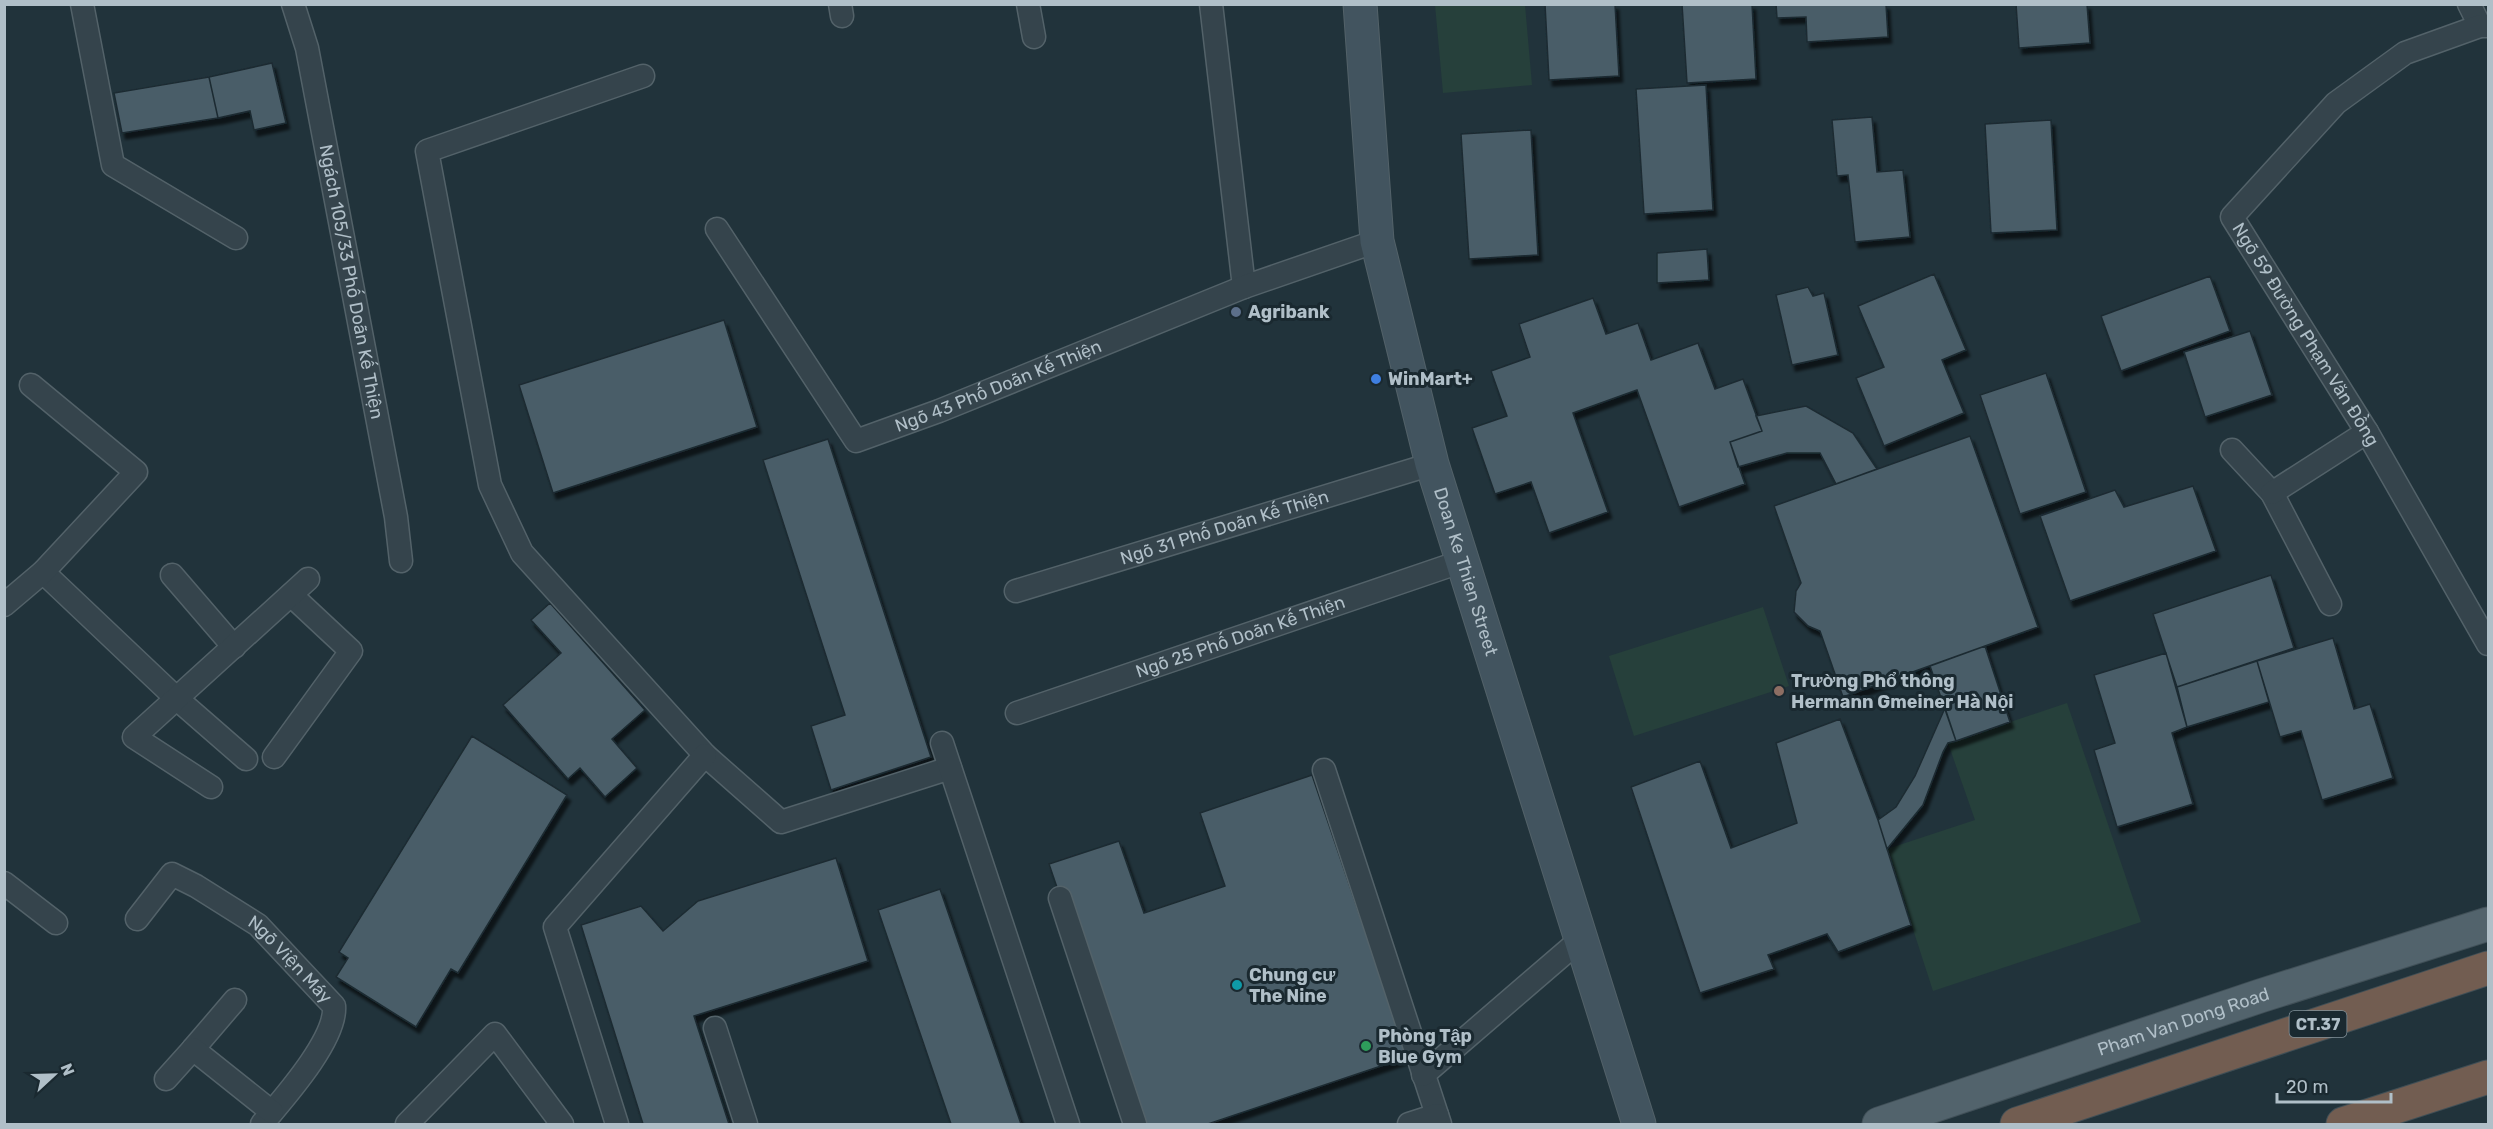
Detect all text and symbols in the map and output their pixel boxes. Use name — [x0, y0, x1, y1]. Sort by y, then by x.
street label: Ngách 105/33 Phố Doãn Kế Thiện — [315, 143, 388, 421]
street label: Ngõ 59 Đường Phạm Văn Đồng — [2227, 219, 2384, 450]
place label: Agribank — [1248, 301, 1330, 323]
marker: Agribank — [1229, 305, 1243, 319]
street label: Ngõ 43 Phố Doãn Kế Thiện — [892, 335, 1105, 437]
place label: WinMart+ — [1388, 368, 1473, 390]
marker: WinMart+ — [1369, 372, 1383, 386]
street label: Ngõ 31 Phố Doãn Kế Thiện — [1118, 485, 1331, 570]
street label: Doan Ke Thien Street — [1429, 485, 1502, 658]
street label: Ngõ 25 Phố Doãn Kế Thiện — [1133, 591, 1348, 683]
place label: Trường Phổ thông Hermann Gmeiner Hà Nội — [1791, 670, 2014, 713]
marker: Trường Phổ thông Hermann Gmeiner Hà Nội — [1772, 684, 1786, 698]
street label: Ngõ Viện Máy — [244, 911, 337, 1008]
place label: Chung cư The Nine — [1249, 964, 1336, 1007]
marker: Chung cư The Nine — [1230, 978, 1244, 992]
street label: Pham Van Dong Road — [2094, 983, 2272, 1061]
road number: CT.37 — [2290, 1011, 2346, 1037]
place label: Phòng Tập Blue Gym — [1378, 1025, 1472, 1068]
marker: Phòng Tập Blue Gym — [1359, 1039, 1373, 1053]
north arrow — [24, 1045, 84, 1105]
text: N — [56, 1061, 78, 1078]
scale bar — [2277, 1066, 2391, 1104]
text: 20 m — [2286, 1076, 2328, 1098]

